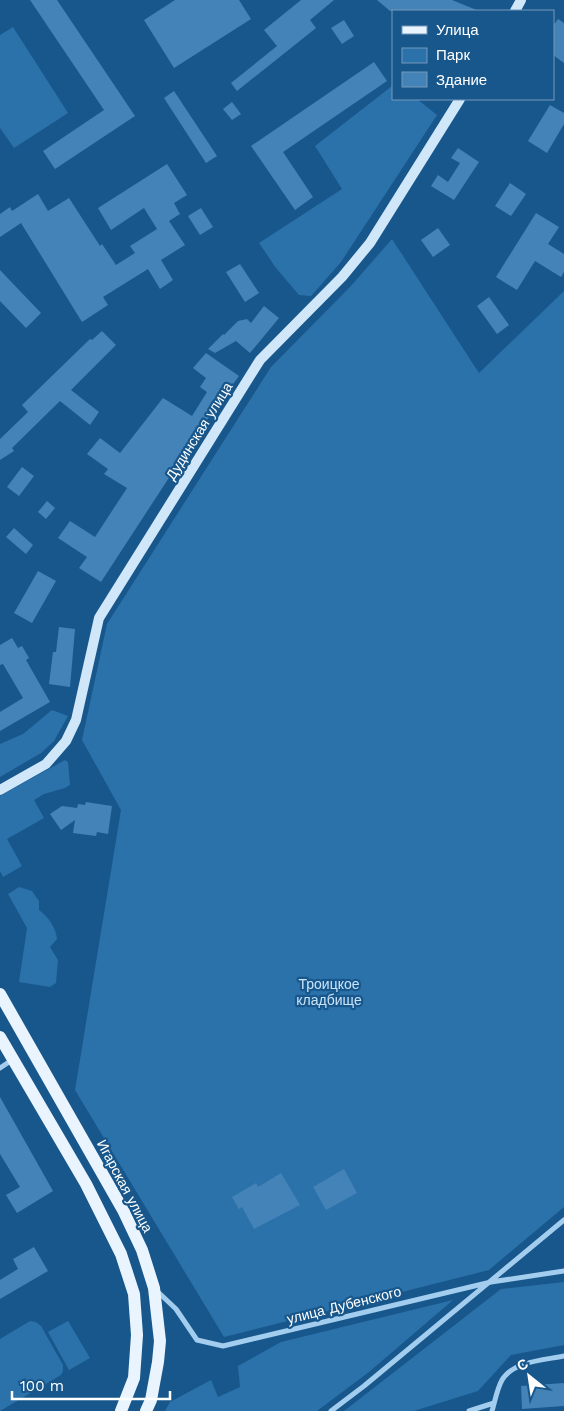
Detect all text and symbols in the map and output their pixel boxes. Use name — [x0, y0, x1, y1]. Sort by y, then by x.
legend — [392, 10, 554, 100]
text: Улица — [436, 21, 479, 39]
text: Парк — [436, 46, 470, 64]
text: Здание — [436, 71, 487, 89]
street label: Дудинская улица — [163, 379, 236, 483]
park label: Троицкое кладбище — [296, 976, 362, 1008]
street label: Игарская улица — [94, 1137, 156, 1235]
street label: улица Дубенского — [285, 1283, 403, 1327]
north arrow — [504, 1351, 554, 1401]
text: С — [514, 1355, 531, 1374]
scale bar — [12, 1368, 170, 1400]
text: 100 m — [20, 1377, 64, 1395]

